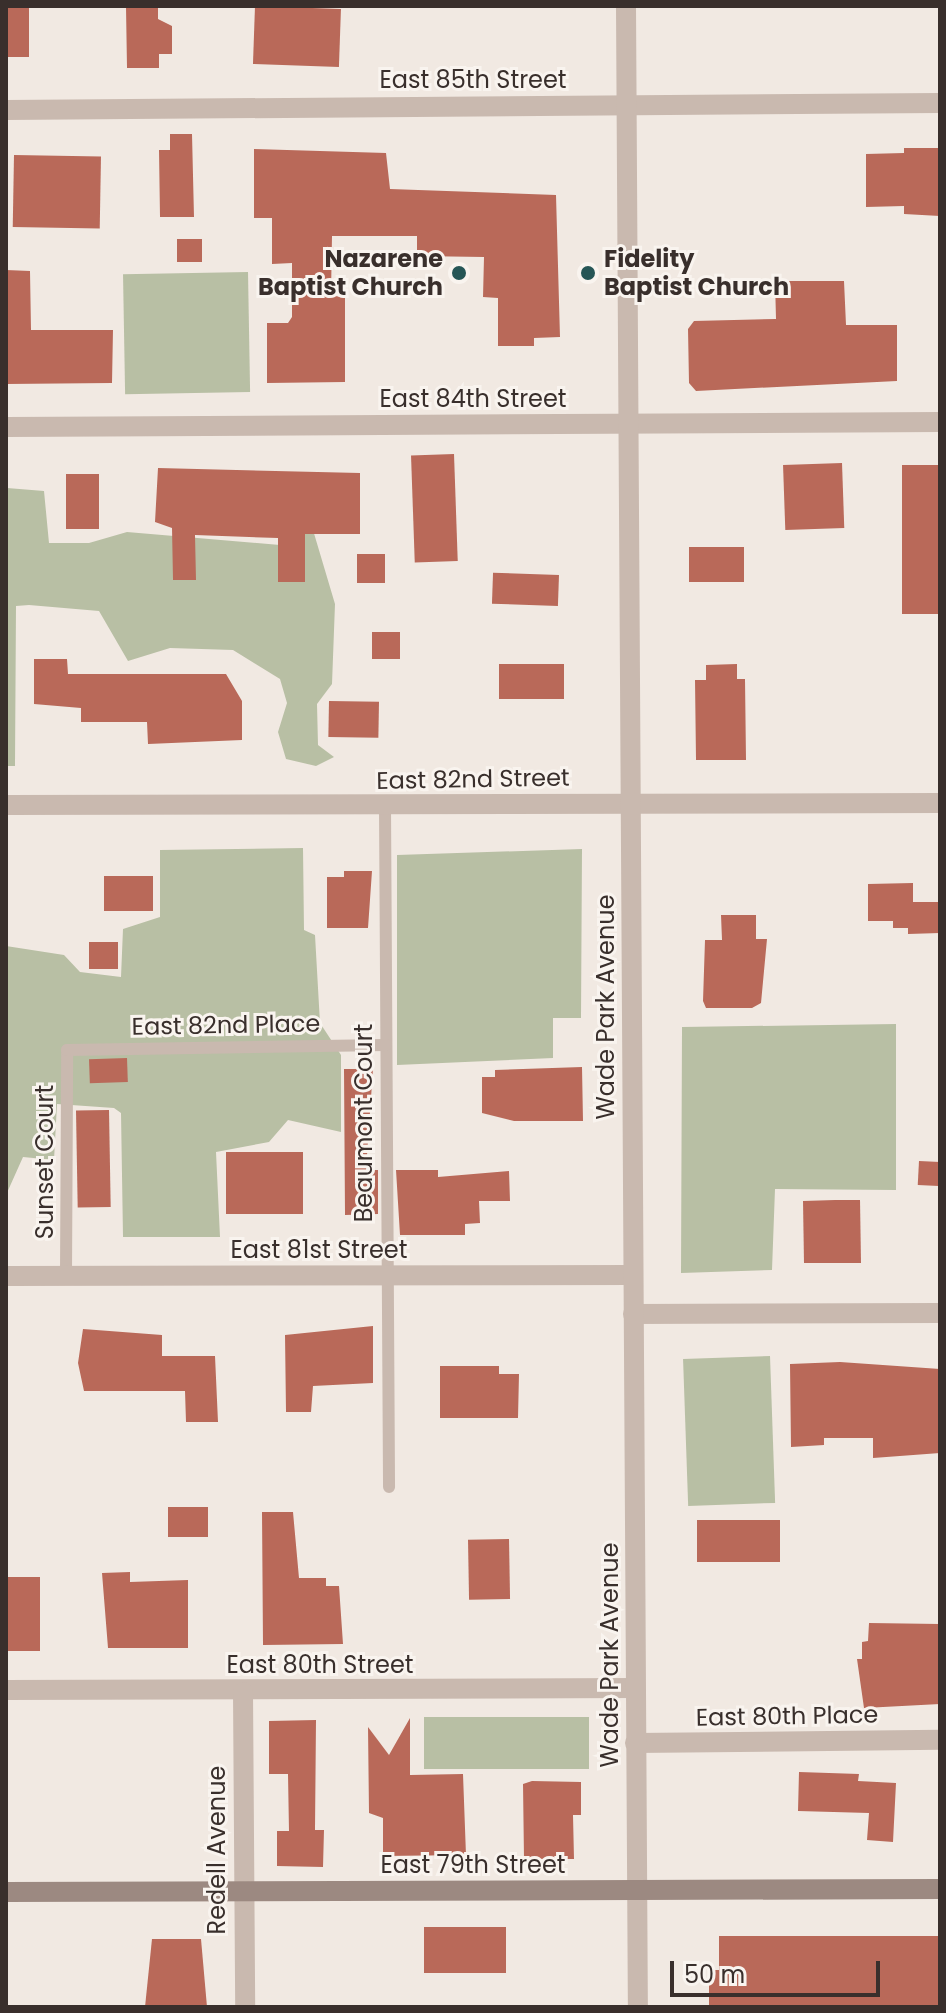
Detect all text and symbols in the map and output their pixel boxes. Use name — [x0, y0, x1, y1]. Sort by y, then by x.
street label: East 85th Street — [379, 66, 567, 94]
place label: Nazarene Baptist Church — [258, 245, 443, 301]
place label: Fidelity Baptist Church — [604, 245, 789, 301]
marker: Nazarene Baptist Church — [450, 264, 468, 282]
marker: Fidelity Baptist Church — [579, 264, 597, 282]
street label: East 84th Street — [379, 385, 567, 413]
street label: East 82nd Street — [376, 763, 570, 795]
street label: Wade Park Avenue — [592, 894, 620, 1120]
street label: East 82nd Place — [131, 1009, 321, 1041]
street label: Beaumont Court — [350, 1024, 378, 1222]
street label: Sunset Court — [31, 1085, 59, 1239]
street label: East 81st Street — [231, 1236, 407, 1264]
street label: Wade Park Avenue — [596, 1542, 624, 1768]
street label: East 80th Street — [226, 1651, 414, 1679]
street label: East 80th Place — [696, 1700, 878, 1732]
street label: Redell Avenue — [203, 1766, 231, 1934]
street label: East 79th Street — [380, 1851, 566, 1879]
scale bar — [674, 1945, 884, 1995]
text: 50 m — [684, 1958, 745, 1991]

